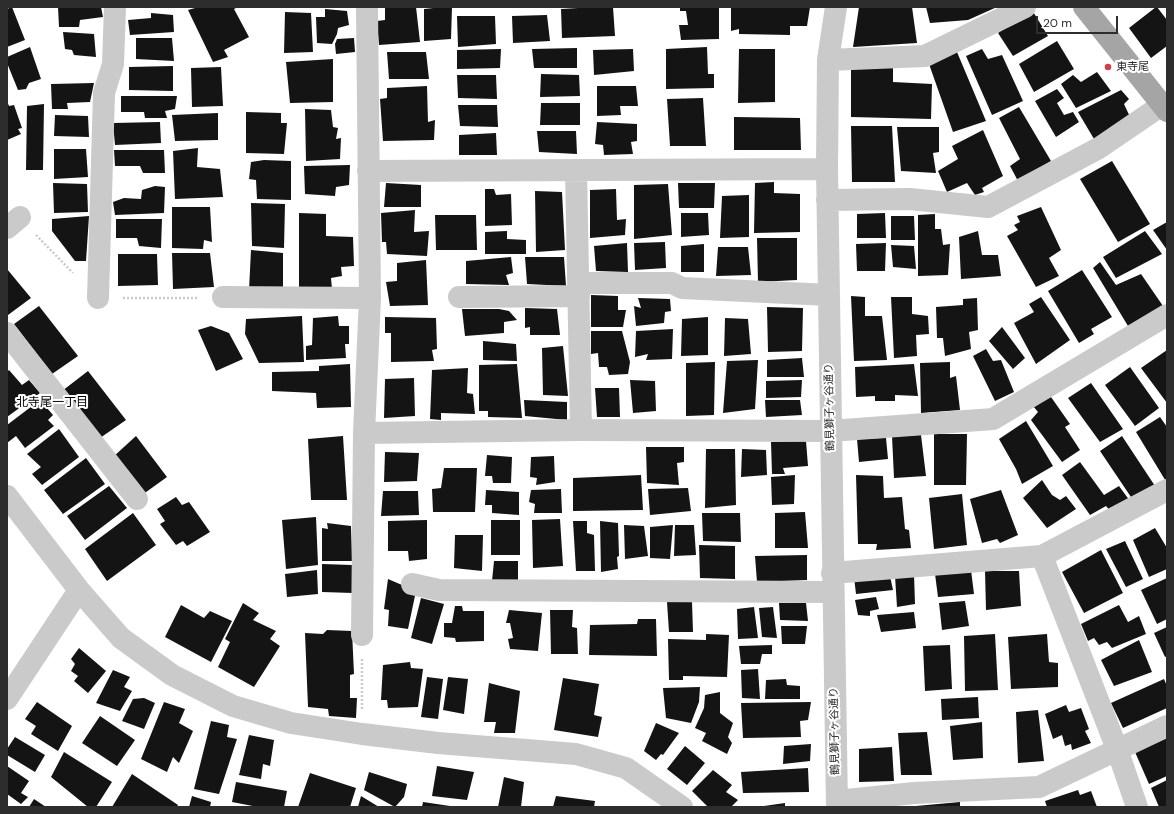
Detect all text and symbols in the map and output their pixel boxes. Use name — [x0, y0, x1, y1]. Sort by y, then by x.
scale bar — [1038, 8, 1120, 34]
text: 20 m — [1043, 15, 1072, 31]
place label: 東寺尾 — [1116, 60, 1149, 74]
marker: 東寺尾 — [1103, 62, 1113, 72]
street label: 鶴見獅子ヶ谷通り — [823, 363, 837, 451]
district label: 北寺尾一丁目 — [16, 396, 88, 410]
street label: 鶴見獅子ヶ谷通り — [828, 687, 842, 775]

